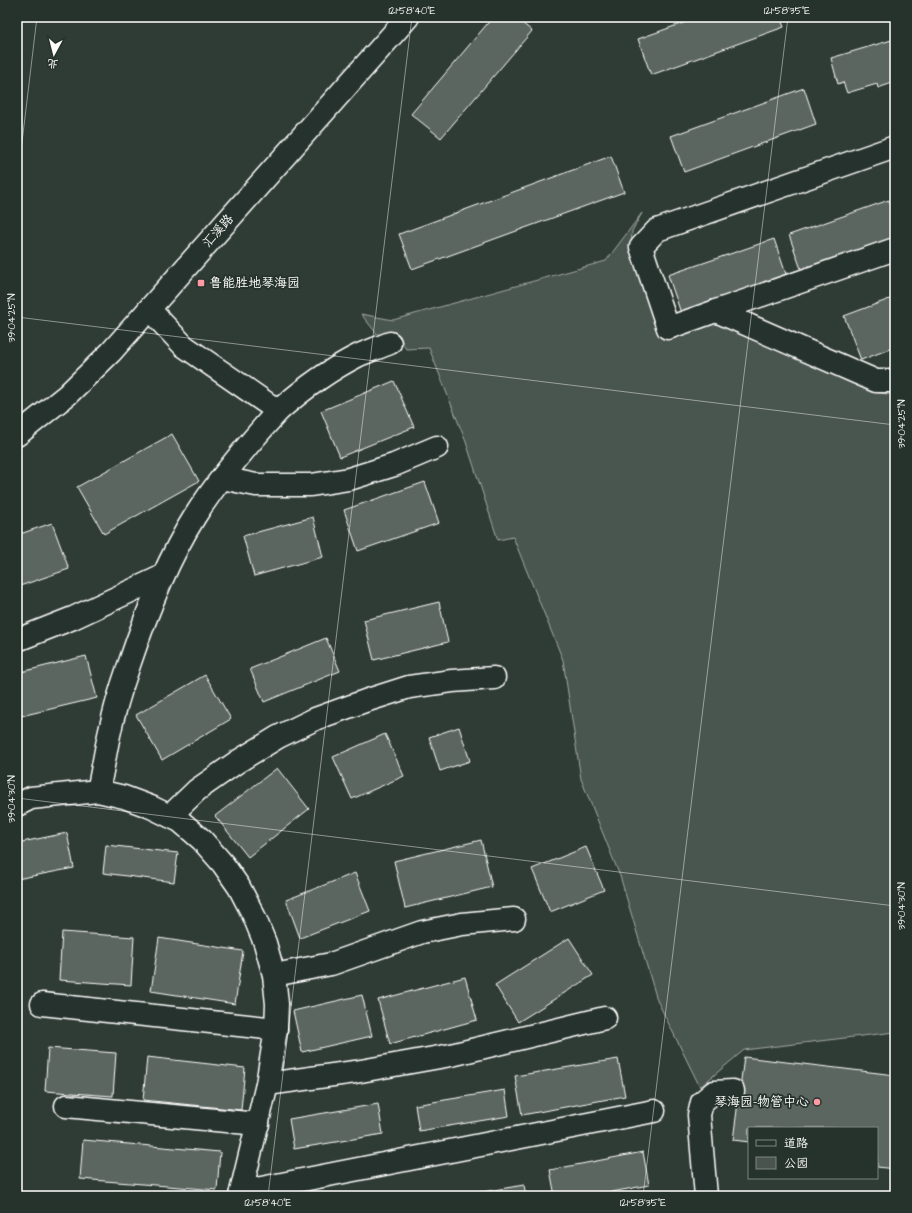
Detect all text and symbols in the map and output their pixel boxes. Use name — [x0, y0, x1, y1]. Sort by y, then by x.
text: 121°58'40"E — [388, 4, 436, 18]
text: 121°58'35"E — [764, 4, 810, 18]
north arrow — [34, 34, 74, 74]
text: 北 — [46, 55, 59, 72]
street label: 汇溪路 — [198, 210, 238, 252]
place label: 鲁能胜地琴海园 — [209, 274, 300, 292]
marker: 鲁能胜地琴海园 — [196, 278, 206, 288]
text: 39°04'25"N — [5, 293, 19, 343]
text: 39°04'25"N — [895, 399, 909, 449]
text: 39°04'30"N — [5, 775, 19, 823]
text: 39°04'30"N — [895, 882, 909, 930]
place label: 琴海园-物管中心 — [714, 1093, 809, 1111]
marker: 琴海园-物管中心 — [812, 1097, 822, 1107]
legend — [748, 1127, 878, 1179]
text: 道路 — [784, 1135, 808, 1152]
text: 公园 — [784, 1155, 808, 1172]
text: 121°58'40"E — [244, 1196, 292, 1210]
text: 121°58'35"E — [620, 1196, 666, 1210]

